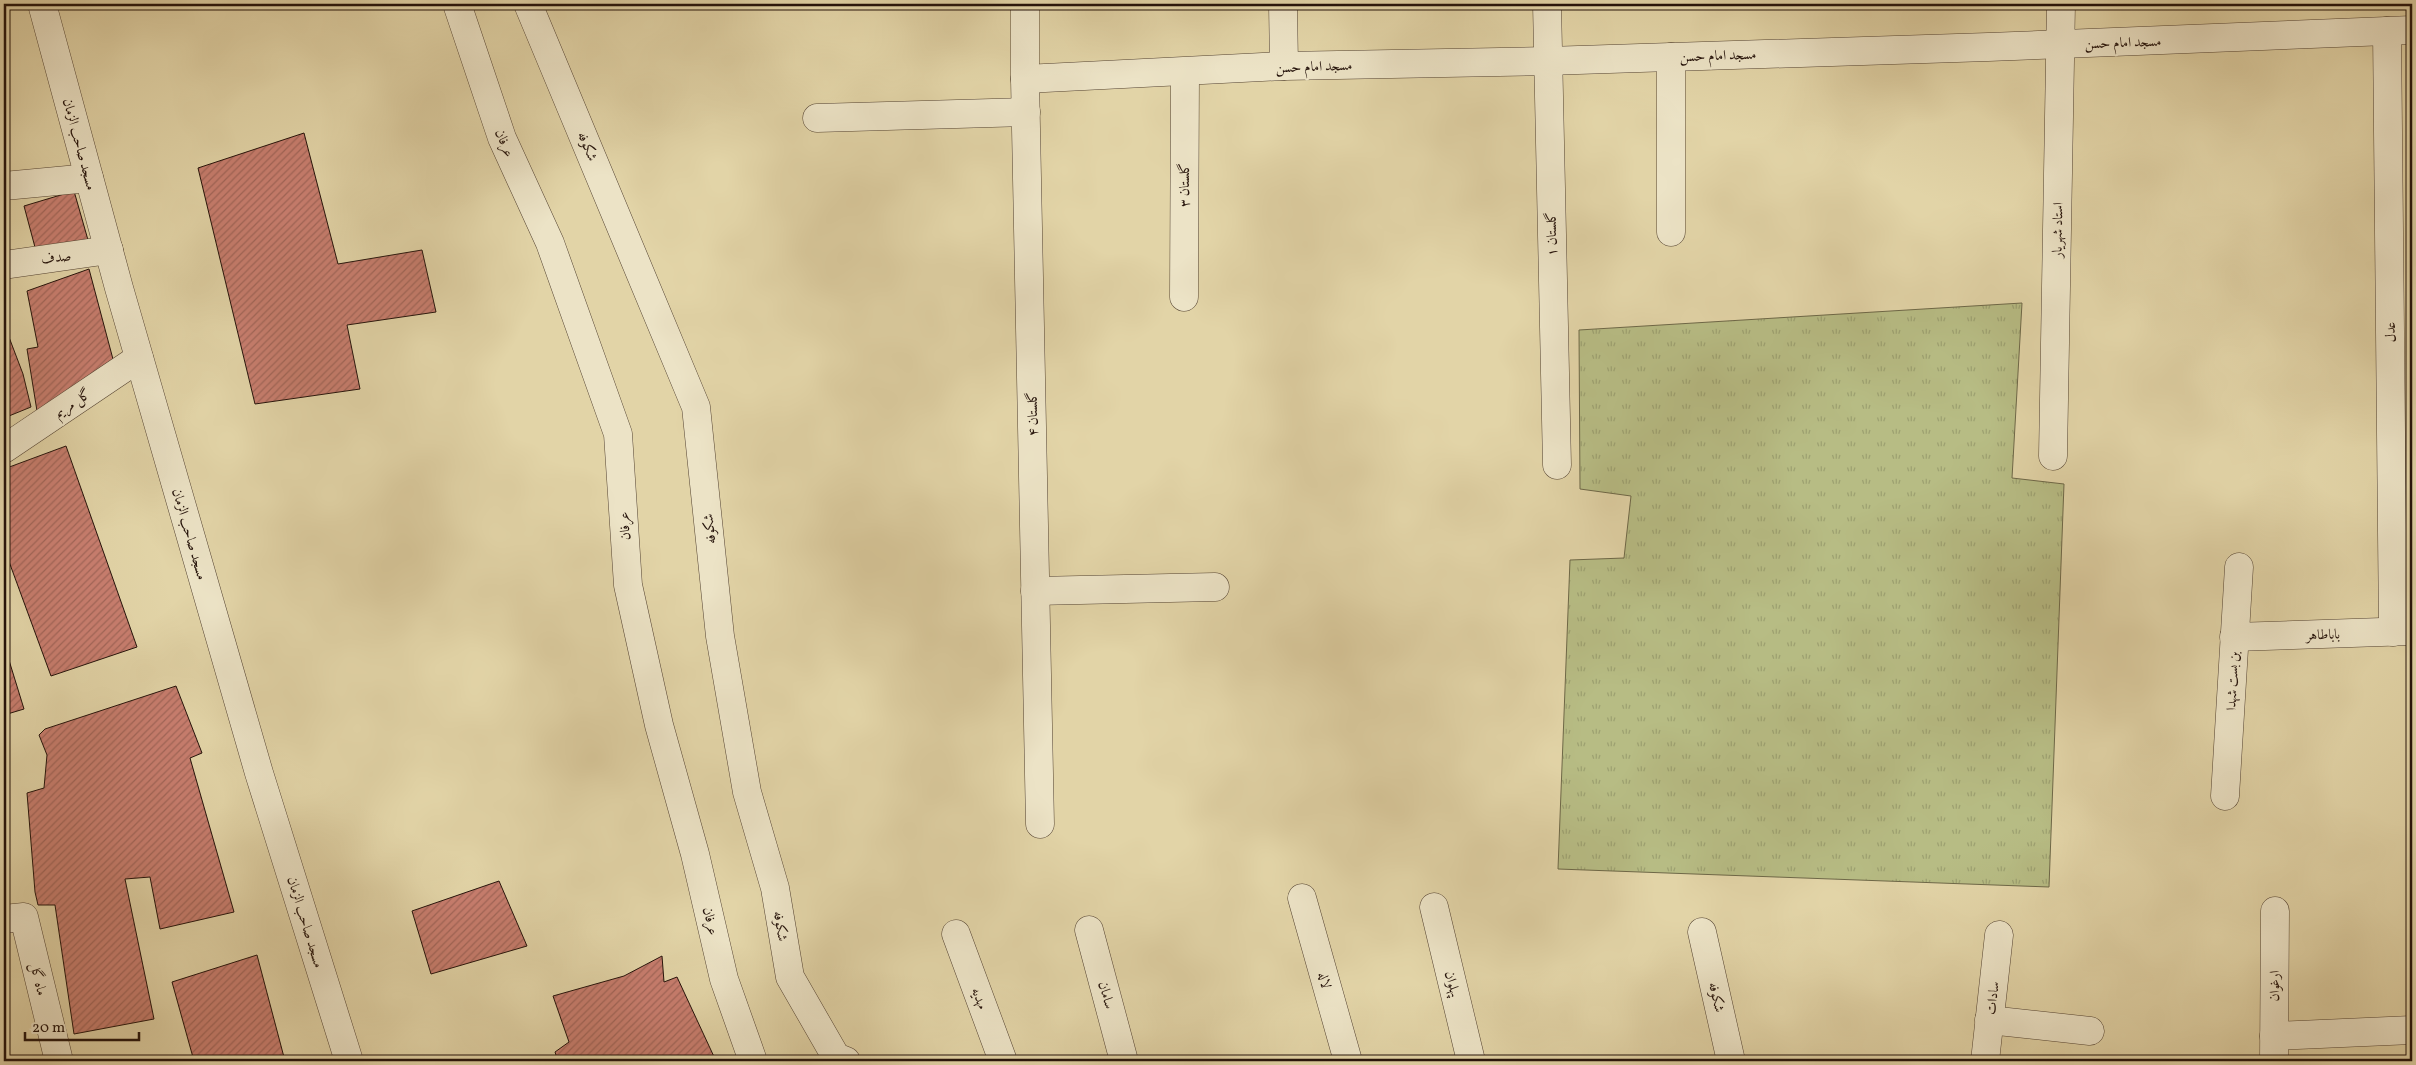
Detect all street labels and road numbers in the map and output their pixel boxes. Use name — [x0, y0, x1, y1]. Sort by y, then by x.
street label: مسجد امام حسن — [2084, 33, 2162, 56]
street label: مسجد امام حسن — [1679, 46, 1757, 69]
street label: مسجد امام حسن — [1275, 57, 1353, 80]
street label: مسجد صاحب الزمان — [57, 96, 100, 192]
street label: عرفان — [489, 127, 518, 160]
street label: شکوفه — [572, 129, 601, 164]
street label: گلستان ۳ — [1176, 163, 1195, 207]
street label: استاد شهریار — [2048, 202, 2068, 260]
street label: گلستان ۱ — [1543, 212, 1562, 256]
street label: صدف — [40, 247, 72, 270]
street label: عدل — [2382, 322, 2401, 342]
street label: گل مریم — [51, 385, 96, 425]
street label: گلستان ۴ — [1024, 392, 1043, 436]
street label: مسجد صاحب الزمان — [166, 486, 211, 582]
street label: عرفان — [615, 511, 636, 541]
street label: شکوفه — [699, 513, 722, 545]
street label: باباطاهر — [2304, 625, 2341, 646]
street label: بن بست شهدا — [2222, 651, 2245, 711]
street label: مسجد صاحب الزمان — [282, 875, 327, 970]
street label: عرفان — [697, 905, 722, 937]
street label: شکوفه — [768, 910, 791, 943]
street label: ماه گل — [24, 961, 51, 998]
street label: پهلوان — [1439, 969, 1464, 1000]
street label: لاله — [1312, 970, 1335, 991]
street label: ارغوان — [2266, 970, 2285, 1002]
street label: سامان — [1093, 979, 1118, 1011]
street label: شکوفه — [1703, 980, 1728, 1014]
street label: سادات — [1982, 980, 2005, 1016]
street label: مهدیه — [966, 985, 991, 1012]

